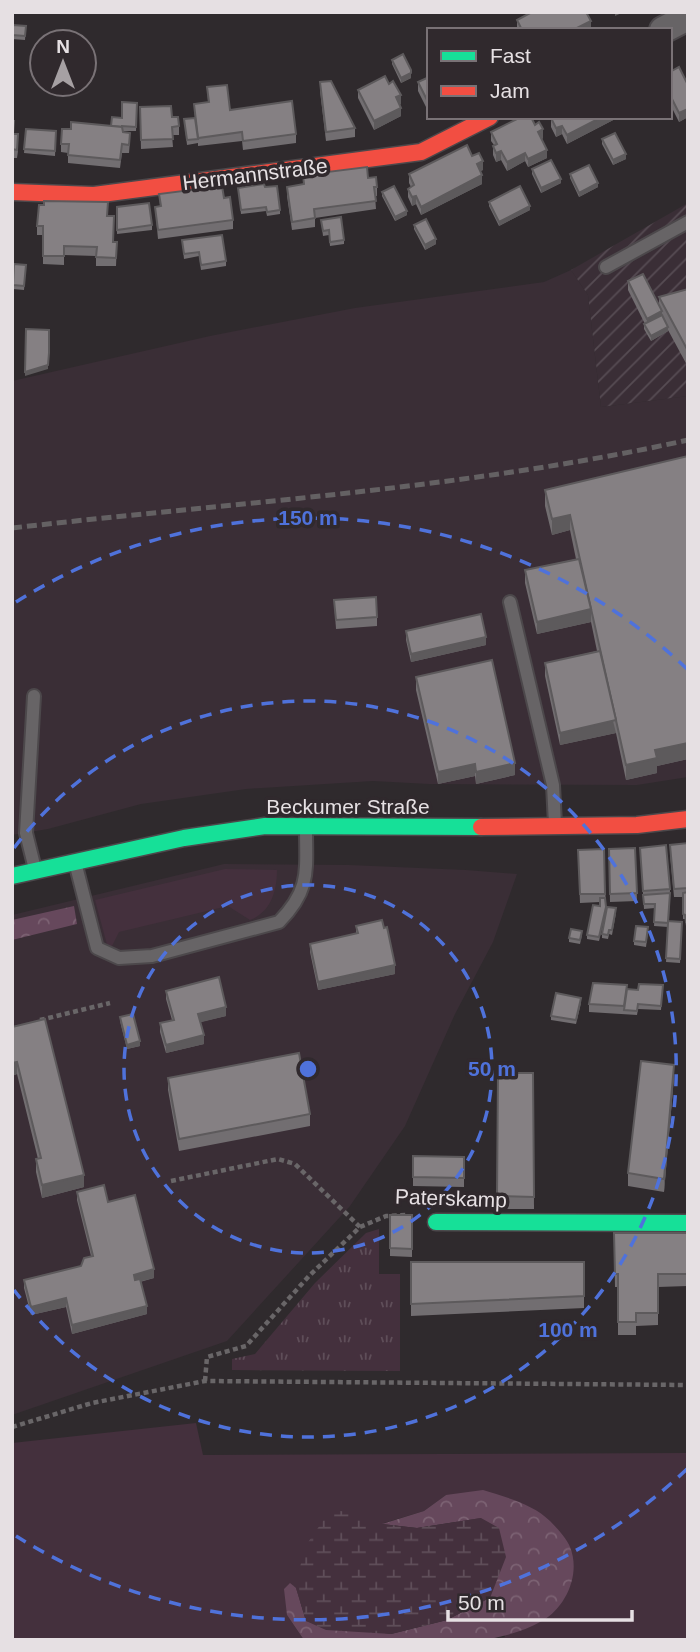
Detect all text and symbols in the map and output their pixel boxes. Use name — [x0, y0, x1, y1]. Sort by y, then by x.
north arrow — [28, 28, 98, 98]
legend — [427, 28, 672, 119]
text: N — [56, 36, 70, 57]
text: Fast — [490, 44, 531, 67]
text: Jam — [490, 79, 530, 102]
street label: Hermannstraße — [181, 154, 329, 194]
text: 150 m — [278, 506, 338, 529]
street label: Beckumer Straße — [266, 795, 430, 818]
centre of rings — [296, 1057, 320, 1081]
text: 50 m — [468, 1057, 516, 1080]
street label: Paterskamp — [395, 1185, 507, 1211]
text: 100 m — [538, 1318, 598, 1341]
scale bar — [448, 1578, 632, 1622]
text: 50 m — [458, 1591, 505, 1614]

